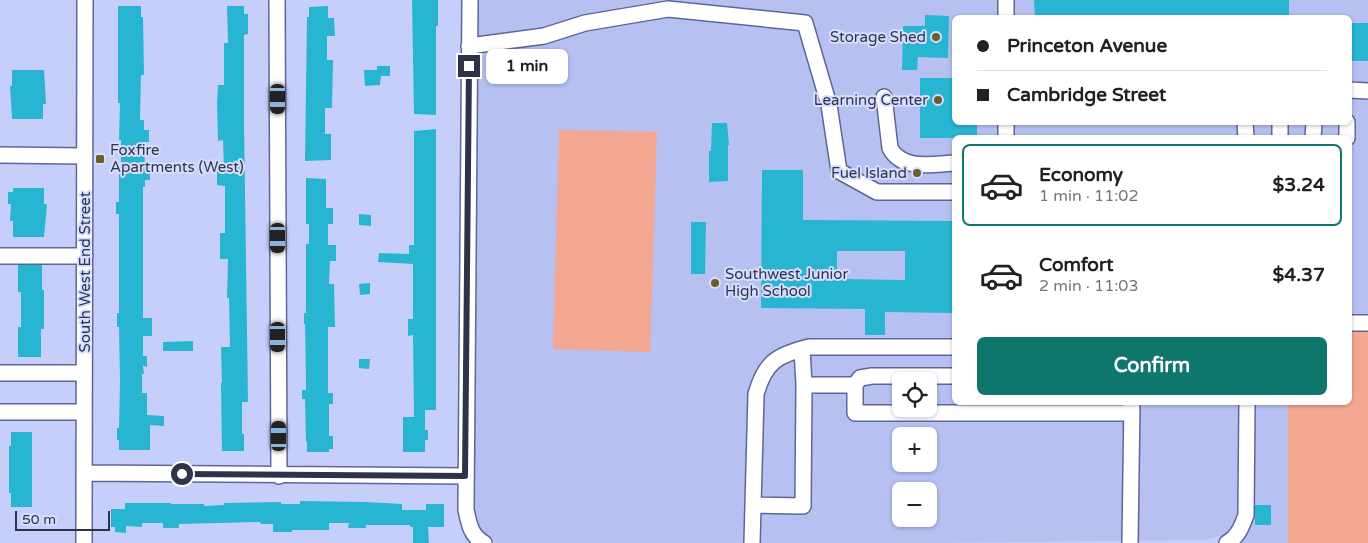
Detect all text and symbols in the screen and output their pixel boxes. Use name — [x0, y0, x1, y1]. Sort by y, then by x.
place label: Storage Shed — [830, 28, 926, 46]
marker: Storage Shed — [930, 31, 942, 43]
text: Princeton Avenue — [1007, 35, 1167, 57]
callout: 1 min — [486, 48, 569, 84]
route end — [458, 55, 480, 77]
text: 1 min — [506, 56, 548, 76]
car — [270, 84, 285, 114]
text: Cambridge Street — [1007, 84, 1166, 106]
place label: Learning Center — [814, 91, 928, 109]
marker: Learning Center — [932, 94, 944, 106]
place label: Foxfire Apartments (West) — [110, 141, 244, 176]
marker: Foxfire Apartments (West) — [94, 153, 106, 165]
icon: car — [979, 163, 1024, 208]
place label: Fuel Island — [831, 164, 907, 182]
text: Economy — [1039, 164, 1123, 186]
marker: Fuel Island — [911, 167, 923, 179]
text: $3.24 — [1273, 174, 1325, 196]
text: 1 min · 11:02 — [1039, 186, 1138, 206]
street label: South West End Street — [76, 191, 94, 352]
car — [270, 223, 285, 253]
icon: car — [979, 253, 1024, 298]
text: Comfort — [1039, 254, 1113, 276]
text: $4.37 — [1273, 264, 1325, 286]
place label: Southwest Junior High School — [725, 265, 848, 300]
text: 2 min · 11:03 — [1039, 276, 1138, 296]
marker: Southwest Junior High School — [709, 277, 721, 289]
car — [270, 322, 285, 352]
button: Confirm — [977, 337, 1327, 395]
map controls — [892, 372, 937, 527]
button: locate — [892, 372, 937, 417]
car — [271, 421, 286, 451]
button: + — [892, 427, 937, 472]
route start — [171, 463, 193, 485]
button: − — [892, 482, 937, 527]
scale bar — [15, 508, 110, 531]
text: 50 m — [22, 511, 56, 528]

